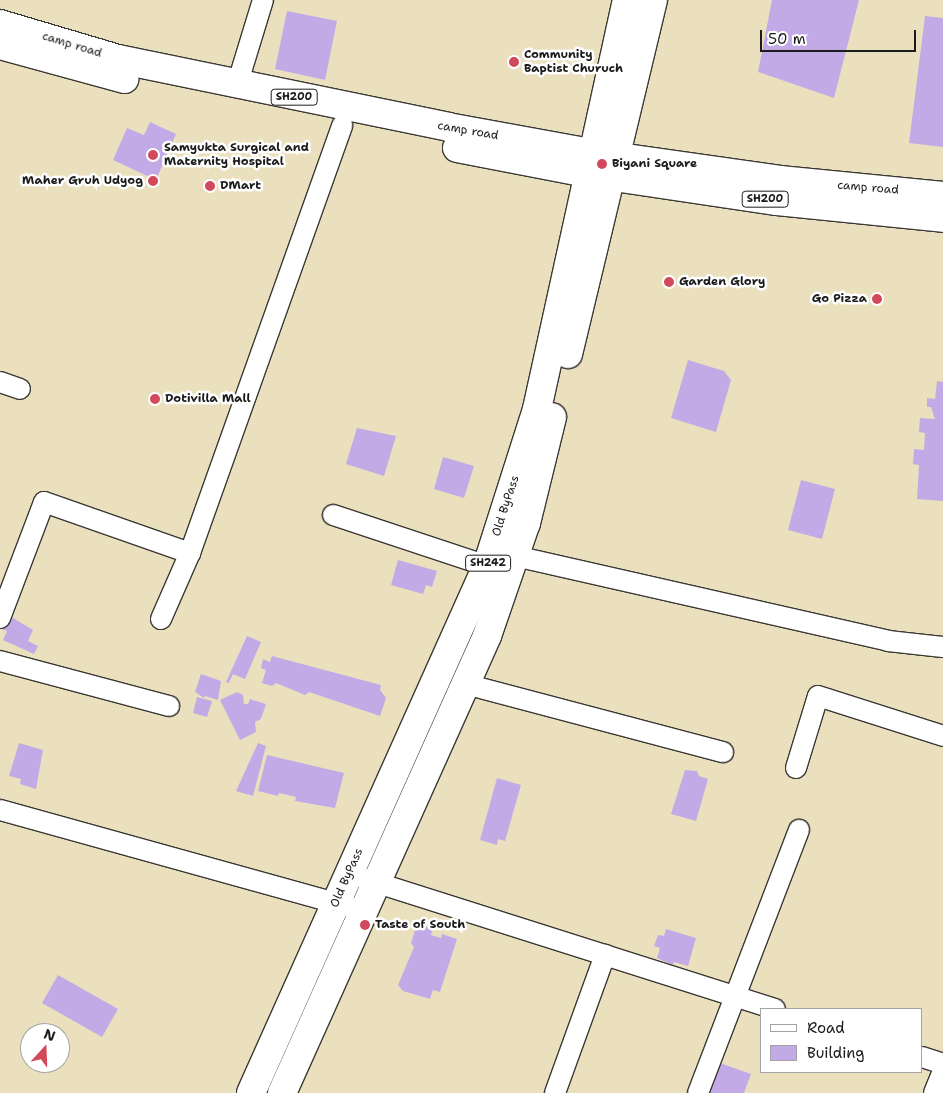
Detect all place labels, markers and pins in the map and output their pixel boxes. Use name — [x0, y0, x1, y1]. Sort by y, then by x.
place label: Community Baptist Churuch — [524, 48, 623, 76]
marker: Community Baptist Churuch — [508, 56, 520, 68]
place label: Samyukta Surgical and Maternity Hospital — [164, 141, 309, 169]
marker: Samyukta Surgical and Maternity Hospital — [146, 148, 160, 162]
place label: Biyani Square — [612, 157, 697, 171]
marker: Biyani Square — [596, 158, 608, 170]
place label: Maher Gruh Udyog — [22, 174, 143, 188]
marker: Maher Gruh Udyog — [147, 175, 159, 187]
place label: DMart — [220, 179, 261, 193]
marker: DMart — [204, 180, 216, 192]
place label: Garden Glory — [679, 275, 765, 289]
marker: Garden Glory — [663, 276, 675, 288]
place label: Go Pizza — [812, 292, 867, 306]
marker: Go Pizza — [871, 293, 883, 305]
place label: Dotivilla Mall — [165, 392, 251, 406]
marker: Dotivilla Mall — [149, 393, 161, 405]
place label: Taste of South — [375, 918, 465, 932]
marker: Taste of South — [359, 919, 371, 931]

